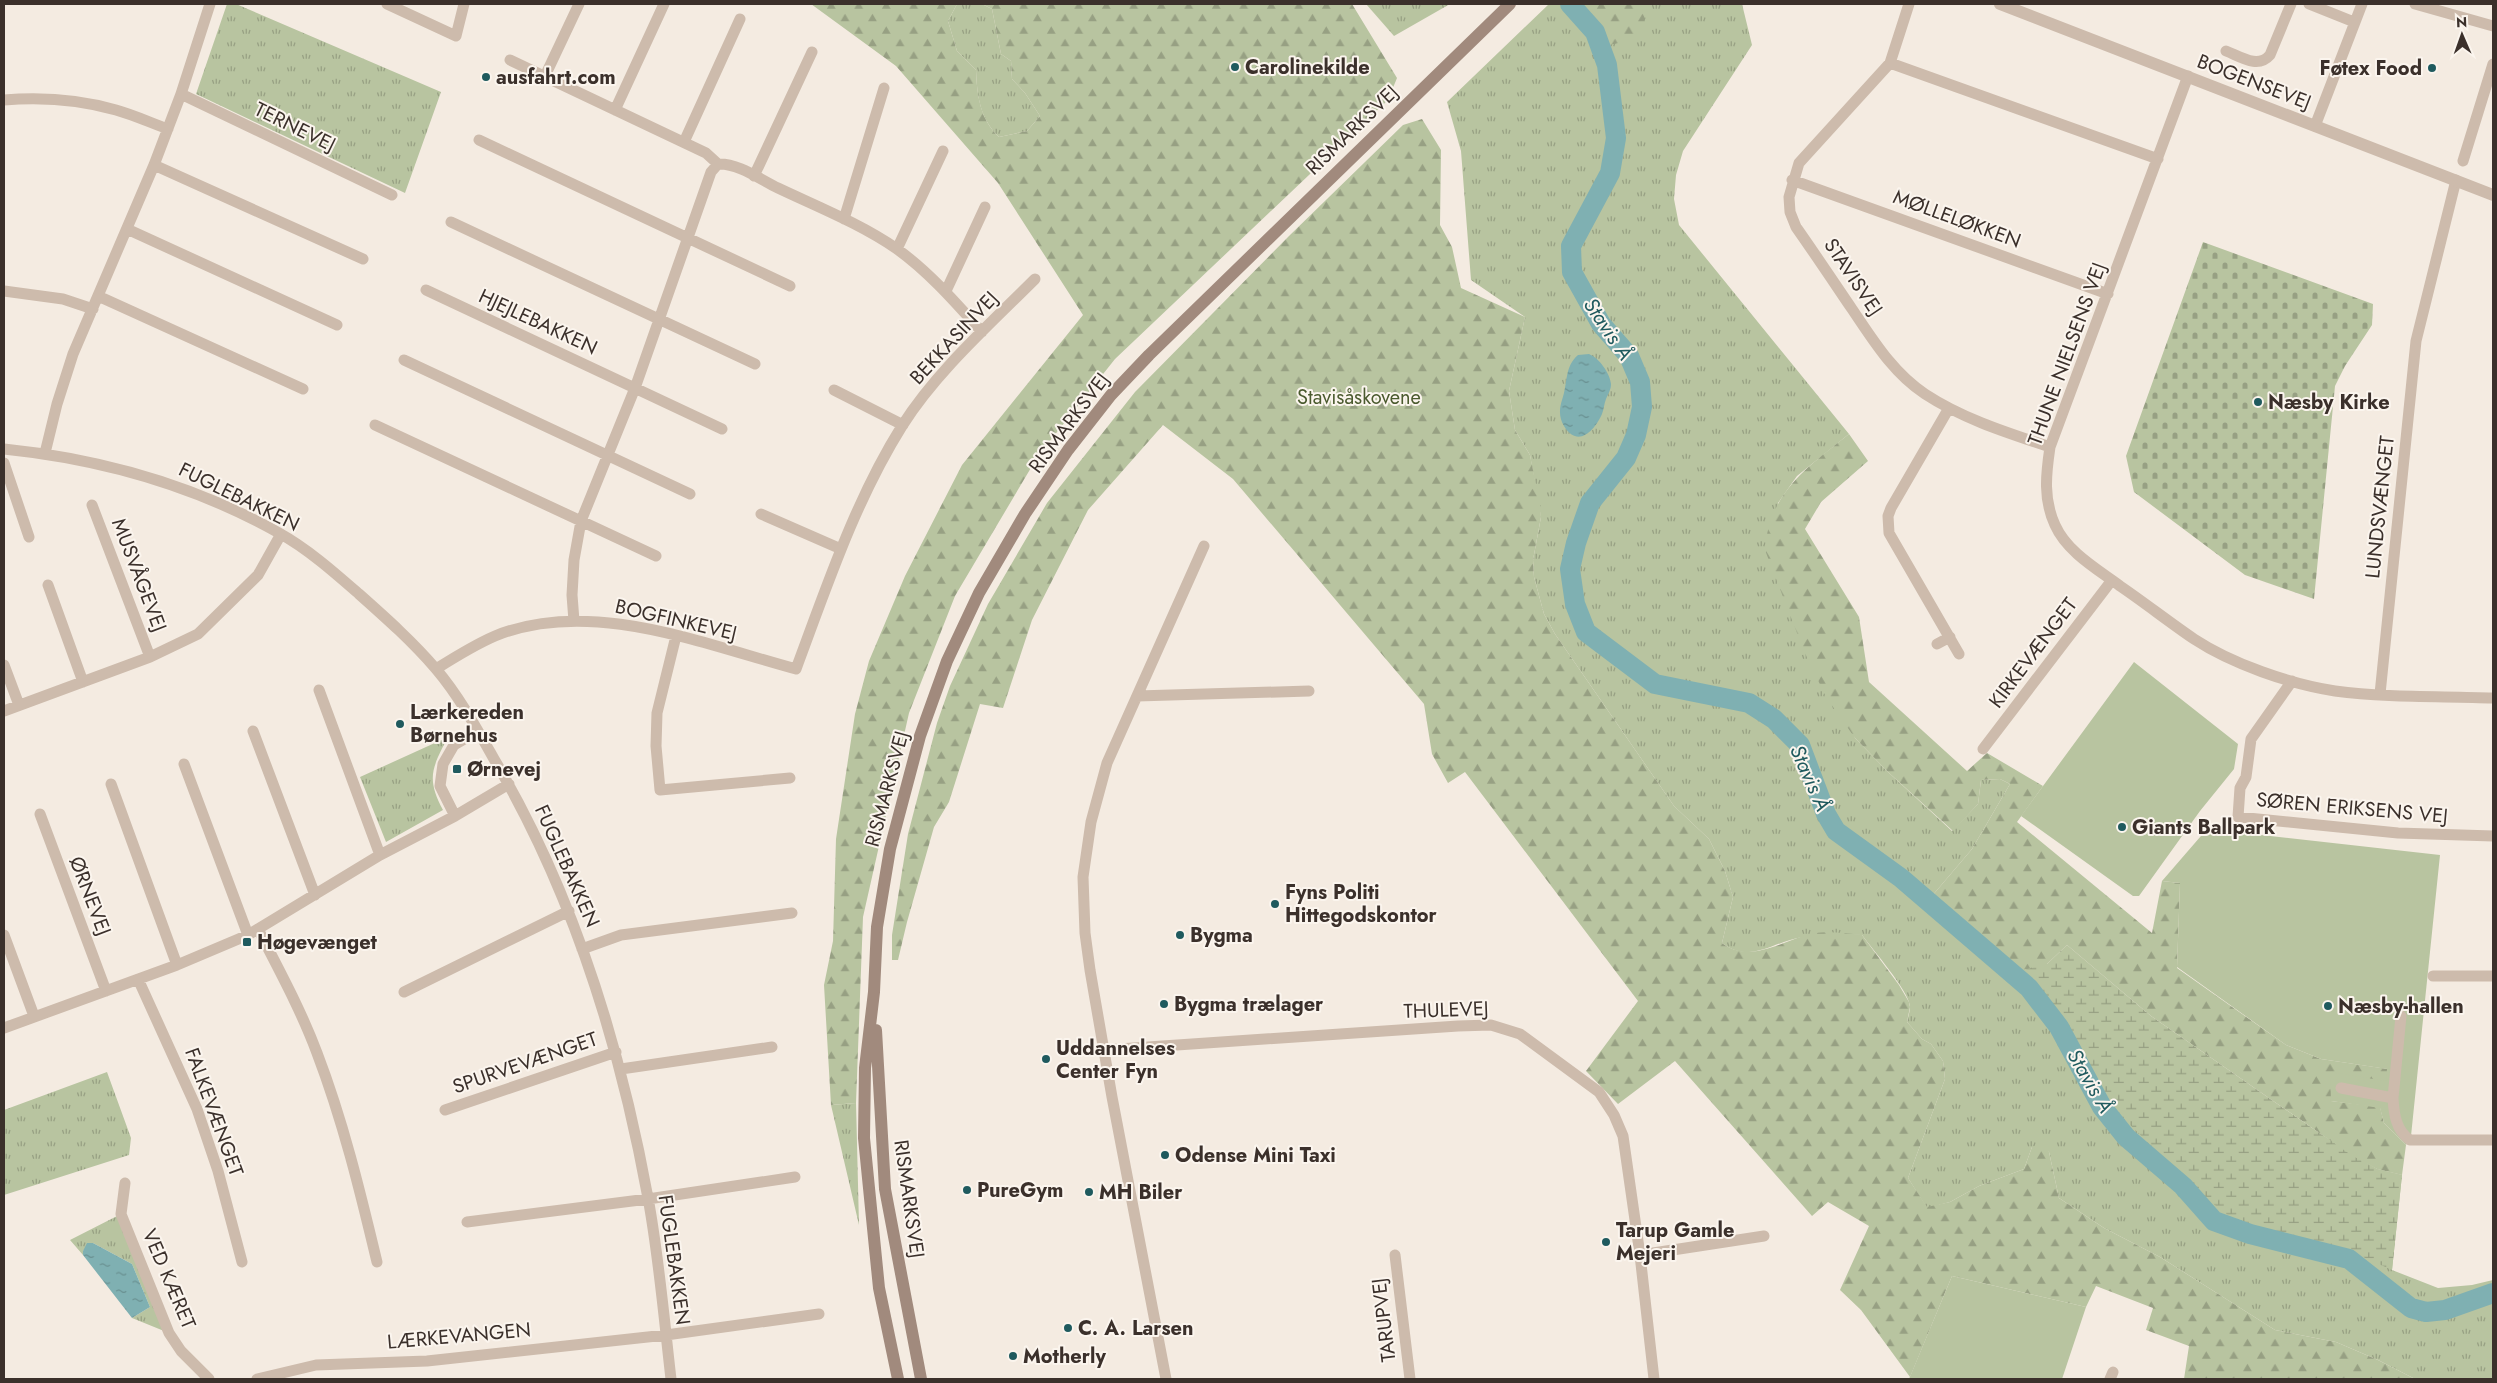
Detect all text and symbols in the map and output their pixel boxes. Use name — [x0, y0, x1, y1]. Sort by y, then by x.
north arrow — [2437, 10, 2487, 60]
text: N — [2456, 12, 2467, 32]
street label: BOGENSEVEJ — [2193, 47, 2315, 117]
place label: Carolinekilde — [1245, 53, 1370, 82]
place label: Føtex Food — [2319, 54, 2422, 83]
marker: Carolinekilde — [1229, 61, 1241, 73]
marker: Føtex Food — [2426, 62, 2438, 74]
place label: ausfahrt.com — [496, 63, 616, 92]
marker: ausfahrt.com — [480, 71, 492, 83]
street label: RISMARKSVEJ — [1299, 78, 1405, 182]
street label: TERNEVEJ — [250, 95, 340, 159]
street label: MØLLELØKKEN — [1889, 182, 2025, 256]
street label: STAVISVEJ — [1817, 233, 1889, 321]
street label: THUNE NIELSENS VEJ — [2020, 259, 2114, 449]
street label: HJEJLEBAKKEN — [474, 282, 602, 362]
street label: BEKKASINVEJ — [903, 285, 1005, 391]
water label: Stavis Å — [1576, 292, 1640, 366]
street label: RISMARKSVEJ — [1022, 367, 1116, 479]
park label: Stavisåskovene — [1297, 383, 1421, 412]
place label: Næsby Kirke — [2268, 388, 2390, 417]
marker: Næsby Kirke — [2252, 396, 2264, 408]
street label: LUNDSVÆNGET — [2358, 434, 2402, 580]
street label: FUGLEBAKKEN — [174, 455, 304, 539]
street label: MUSVÅGEVEJ — [104, 514, 174, 636]
street label: KIRKEVÆNGET — [1982, 591, 2085, 714]
street label: BOGFINKEVEJ — [612, 592, 740, 648]
place label: Lærkereden Børnehus — [410, 698, 524, 750]
marker: Lærkereden Børnehus — [394, 718, 406, 730]
street label: RISMARKSVEJ — [858, 728, 916, 850]
water label: Stavis Å — [1782, 740, 1838, 816]
place label: Ørnevej — [467, 755, 541, 784]
marker: Ørnevej — [451, 763, 463, 775]
street label: SØREN ERIKSENS VEJ — [2255, 785, 2449, 831]
street label: FUGLEBAKKEN — [527, 800, 607, 932]
place label: Giants Ballpark — [2132, 813, 2276, 842]
marker: Giants Ballpark — [2116, 821, 2128, 833]
street label: ØRNEVEJ — [62, 852, 118, 940]
place label: Fyns Politi Hittegodskontor — [1285, 878, 1438, 930]
marker: Fyns Politi Hittegodskontor — [1269, 898, 1281, 910]
place label: Bygma — [1190, 921, 1253, 950]
place label: Høgevænget — [257, 928, 378, 957]
marker: Bygma — [1174, 929, 1186, 941]
marker: Høgevænget — [241, 936, 253, 948]
place label: Bygma trælager — [1174, 990, 1324, 1019]
place label: Næsby-hallen — [2338, 992, 2464, 1021]
street label: THULEVEJ — [1403, 994, 1489, 1026]
marker: Bygma trælager — [1158, 998, 1170, 1010]
marker: Næsby-hallen — [2322, 1000, 2334, 1012]
street label: SPURVEVÆNGET — [449, 1024, 602, 1101]
place label: Uddannelses Center Fyn — [1056, 1034, 1175, 1086]
water label: Stavis Å — [2060, 1043, 2120, 1119]
street label: FALKEVÆNGET — [177, 1044, 251, 1181]
marker: Uddannelses Center Fyn — [1040, 1053, 1052, 1065]
street label: RISMARKSVEJ — [886, 1138, 932, 1260]
place label: Odense Mini Taxi — [1175, 1141, 1336, 1170]
marker: Odense Mini Taxi — [1159, 1149, 1171, 1161]
place label: PureGym — [977, 1176, 1063, 1205]
place label: MH Biler — [1099, 1178, 1183, 1207]
marker: PureGym — [961, 1184, 973, 1196]
marker: MH Biler — [1083, 1186, 1095, 1198]
street label: FUGLEBAKKEN — [651, 1193, 697, 1327]
place label: Tarup Gamle Mejeri — [1616, 1216, 1734, 1268]
street label: VED KÆRET — [135, 1225, 203, 1334]
marker: Tarup Gamle Mejeri — [1600, 1236, 1612, 1248]
street label: TARUPVEJ — [1364, 1276, 1404, 1364]
place label: C. A. Larsen — [1078, 1314, 1194, 1343]
street label: LÆRKEVANGEN — [386, 1315, 532, 1357]
marker: C. A. Larsen — [1062, 1322, 1074, 1334]
place label: Motherly — [1023, 1342, 1106, 1371]
marker: Motherly — [1007, 1350, 1019, 1362]

